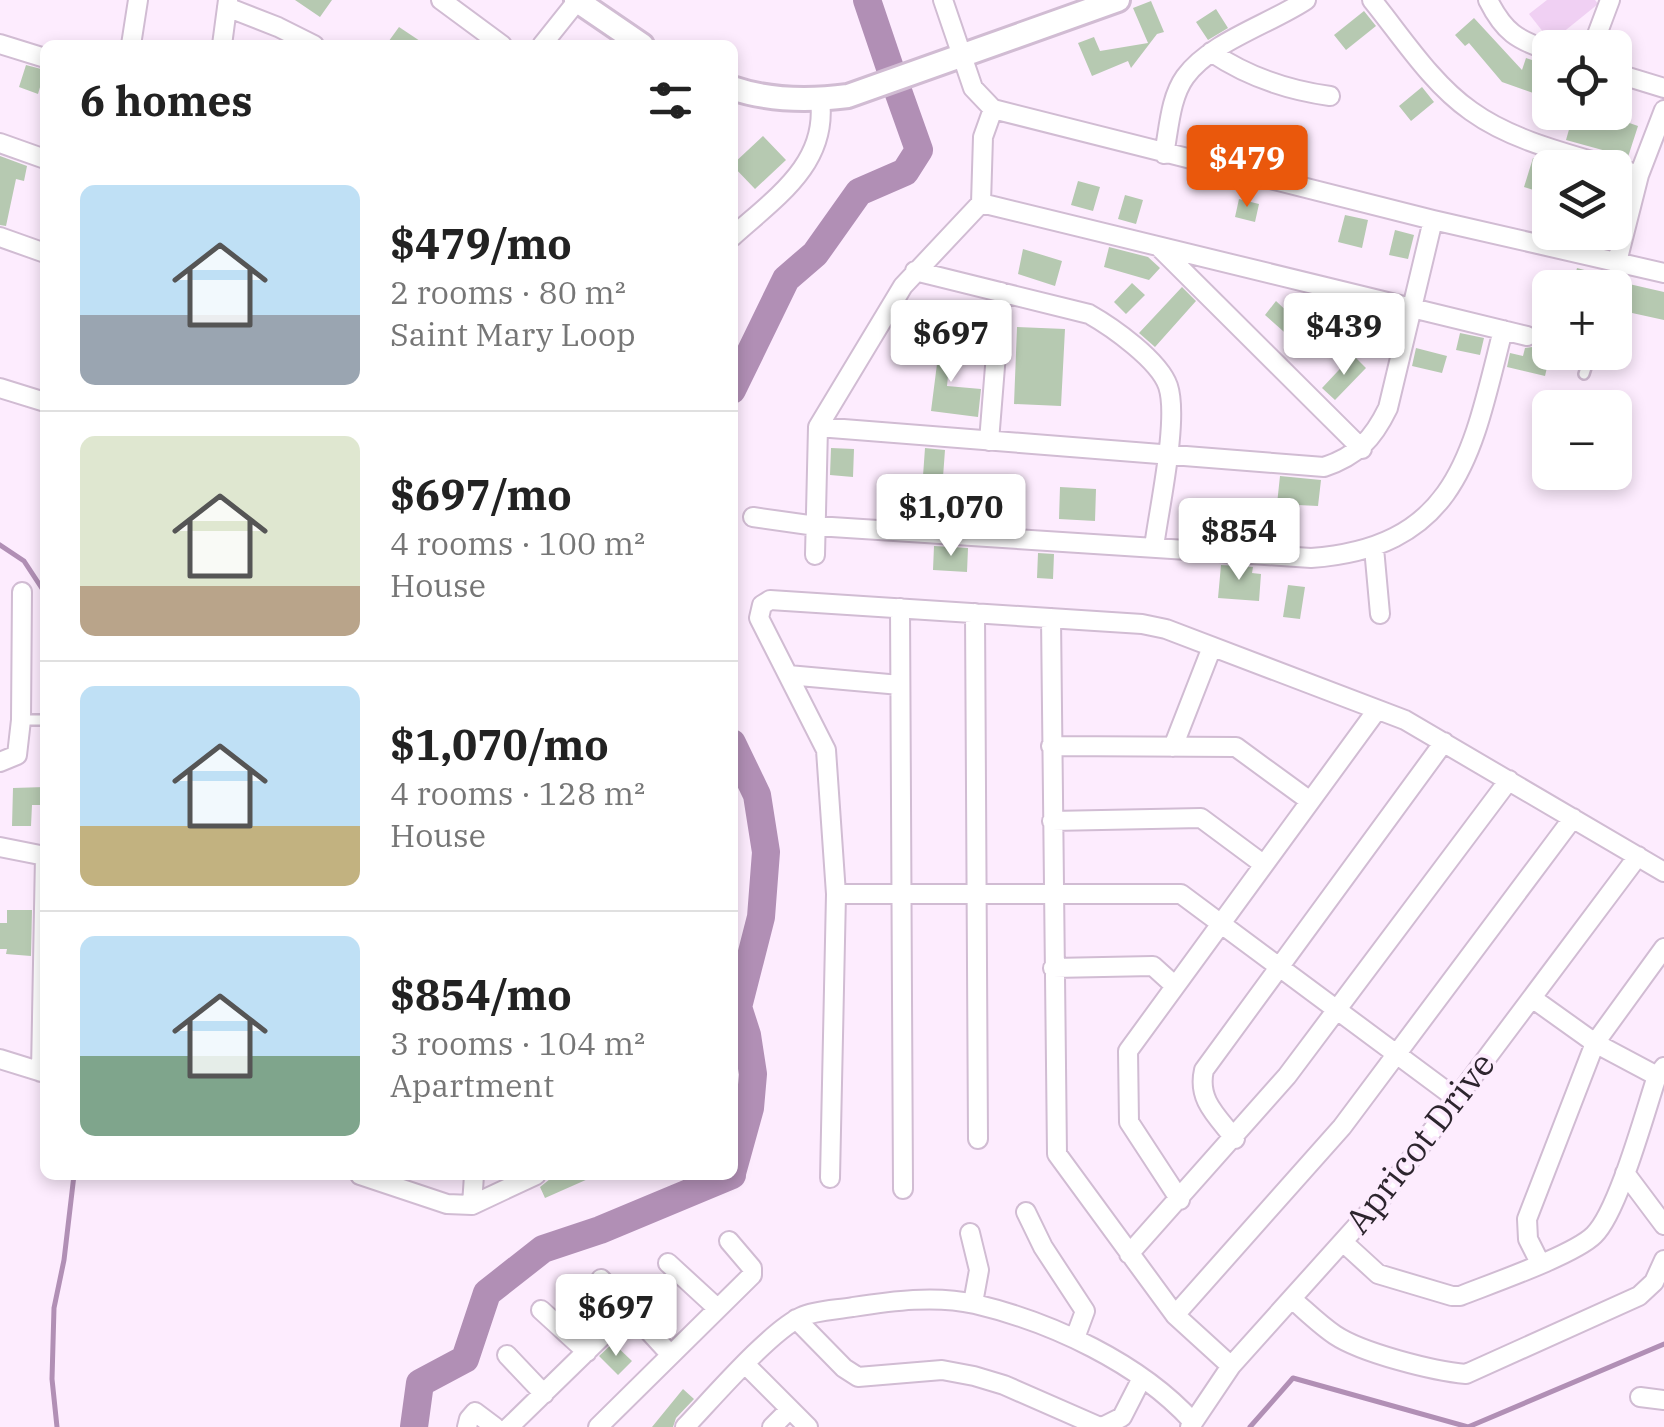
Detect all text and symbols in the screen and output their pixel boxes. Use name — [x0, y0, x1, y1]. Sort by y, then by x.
map controls — [1532, 30, 1632, 490]
button: locate — [1532, 30, 1632, 130]
text: 6 homes — [80, 73, 253, 128]
icon: filters — [643, 73, 698, 128]
pin: $479 — [1188, 125, 1306, 210]
text: $479 — [1209, 136, 1285, 178]
button: layers — [1532, 150, 1632, 250]
text: $479/mo — [390, 216, 572, 271]
icon: home — [160, 225, 280, 345]
button: + — [1532, 270, 1632, 370]
text: 2 rooms · 80 m² — [390, 271, 626, 313]
pin: $439 — [1285, 293, 1403, 378]
pin: $697 — [892, 300, 1010, 385]
text: $439 — [1306, 304, 1382, 346]
text: $697 — [913, 311, 989, 353]
text: Saint Mary Loop — [390, 313, 636, 355]
button: − — [1532, 390, 1632, 490]
text: $697/mo — [390, 467, 572, 522]
pin: $1,070 — [870, 474, 1032, 559]
icon: home — [160, 476, 280, 596]
text: $1,070 — [899, 485, 1003, 527]
pin: $854 — [1180, 498, 1298, 583]
text: $854 — [1201, 509, 1277, 551]
text: 4 rooms · 100 m² — [390, 522, 645, 564]
text: House — [390, 564, 486, 606]
text: $1,070/mo — [390, 717, 609, 772]
icon: home — [160, 726, 280, 846]
text: 4 rooms · 128 m² — [390, 772, 645, 814]
text: House — [390, 814, 486, 856]
text: $854/mo — [390, 967, 572, 1022]
icon: home — [160, 976, 280, 1096]
text: 3 rooms · 104 m² — [390, 1022, 645, 1064]
street label: Apricot Drive — [1334, 1042, 1504, 1242]
text: Apartment — [390, 1064, 554, 1106]
pin: $697 — [557, 1274, 675, 1359]
text: $697 — [578, 1285, 654, 1327]

